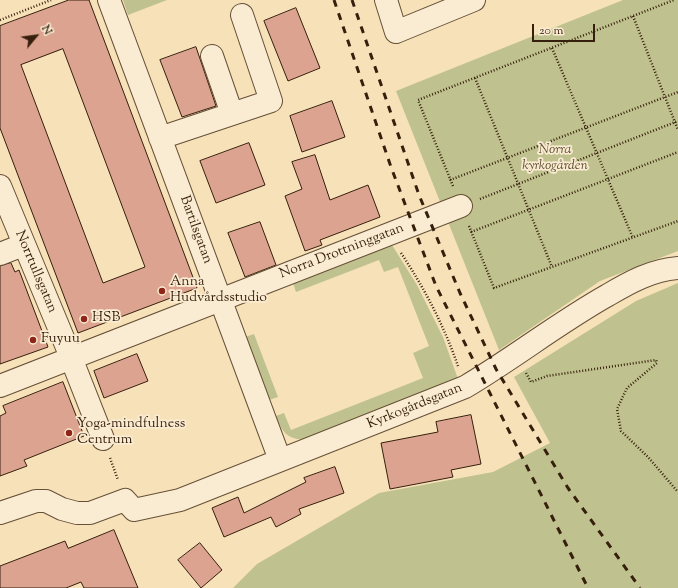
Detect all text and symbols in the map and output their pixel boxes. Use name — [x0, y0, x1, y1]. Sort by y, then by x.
north arrow — [16, 16, 56, 56]
scale bar — [534, 16, 597, 42]
text: N — [37, 22, 56, 38]
text: 20 m — [539, 22, 563, 40]
park label: Norra kyrkogården — [522, 143, 588, 176]
street label: Bartilsgatan — [175, 194, 215, 266]
street label: Norra Drottninggatan — [277, 221, 407, 283]
street label: Norrtullsgatan — [10, 228, 60, 316]
place label: Anna Hudvårdsstudio — [170, 275, 267, 308]
marker: Anna Hudvårdsstudio — [157, 286, 167, 296]
place label: HSB — [92, 311, 120, 327]
marker: HSB — [79, 314, 89, 324]
place label: Fuyuu — [41, 332, 80, 348]
marker: Fuyuu — [28, 335, 38, 345]
street label: Kyrkogårdsgatan — [365, 380, 465, 434]
place label: Yoga-mindfulness Centrum — [77, 417, 185, 450]
marker: Yoga-mindfulness Centrum — [64, 428, 74, 438]

